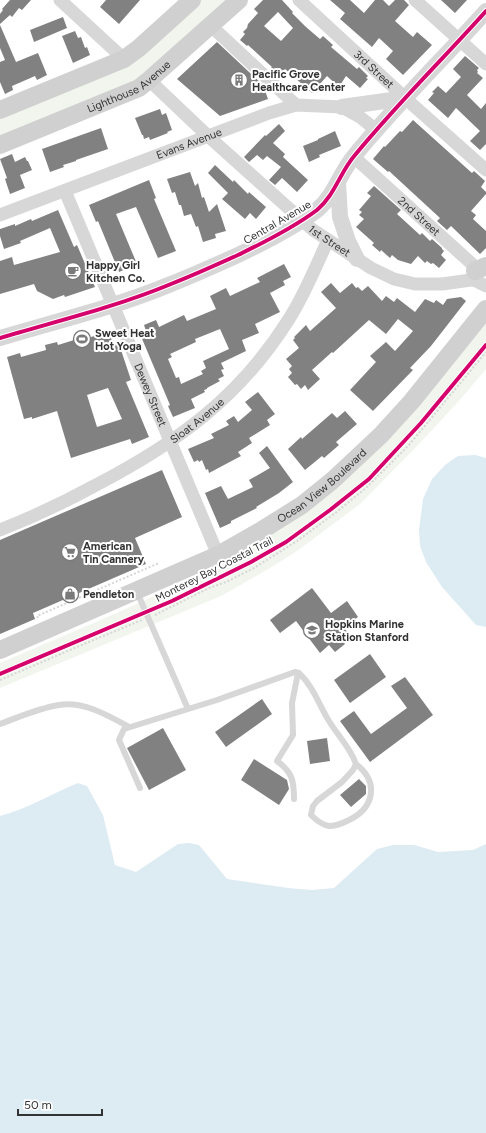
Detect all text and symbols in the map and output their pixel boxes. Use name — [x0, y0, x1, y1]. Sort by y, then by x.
street label: 3rd Street — [351, 48, 396, 91]
street label: Lighthouse Avenue — [85, 58, 173, 116]
place label: Pacific Grove Healthcare Center — [252, 68, 346, 94]
building icon: Pacific Grove Healthcare Center — [229, 70, 249, 90]
street label: Evans Avenue — [155, 126, 224, 162]
street label: 2nd Street — [395, 194, 443, 239]
street label: Central Avenue — [241, 198, 313, 247]
street label: 1st Street — [305, 223, 353, 260]
place label: Happy Girl Kitchen Co. — [86, 259, 145, 285]
cafe icon: Happy Girl Kitchen Co. — [63, 261, 83, 281]
place label: Sweet Heat Hot Yoga — [95, 327, 155, 353]
sports icon: Sweet Heat Hot Yoga — [72, 329, 92, 349]
street label: Dewey Street — [131, 361, 169, 428]
street label: Sloat Avenue — [168, 396, 227, 446]
street label: Ocean View Boulevard — [275, 446, 369, 526]
street label: Monterey Bay Coastal Trail — [153, 534, 275, 605]
place label: American Tin Cannery — [83, 540, 145, 566]
supermarket icon: American Tin Cannery — [60, 542, 80, 562]
shop icon: Pendleton — [60, 584, 80, 604]
place label: Pendleton — [83, 588, 134, 601]
place label: Hopkins Marine Station Stanford — [325, 618, 409, 644]
school or university icon: Hopkins Marine Station Stanford — [302, 620, 322, 640]
scale bar — [18, 1091, 102, 1117]
text: 50 m — [24, 1098, 52, 1112]

